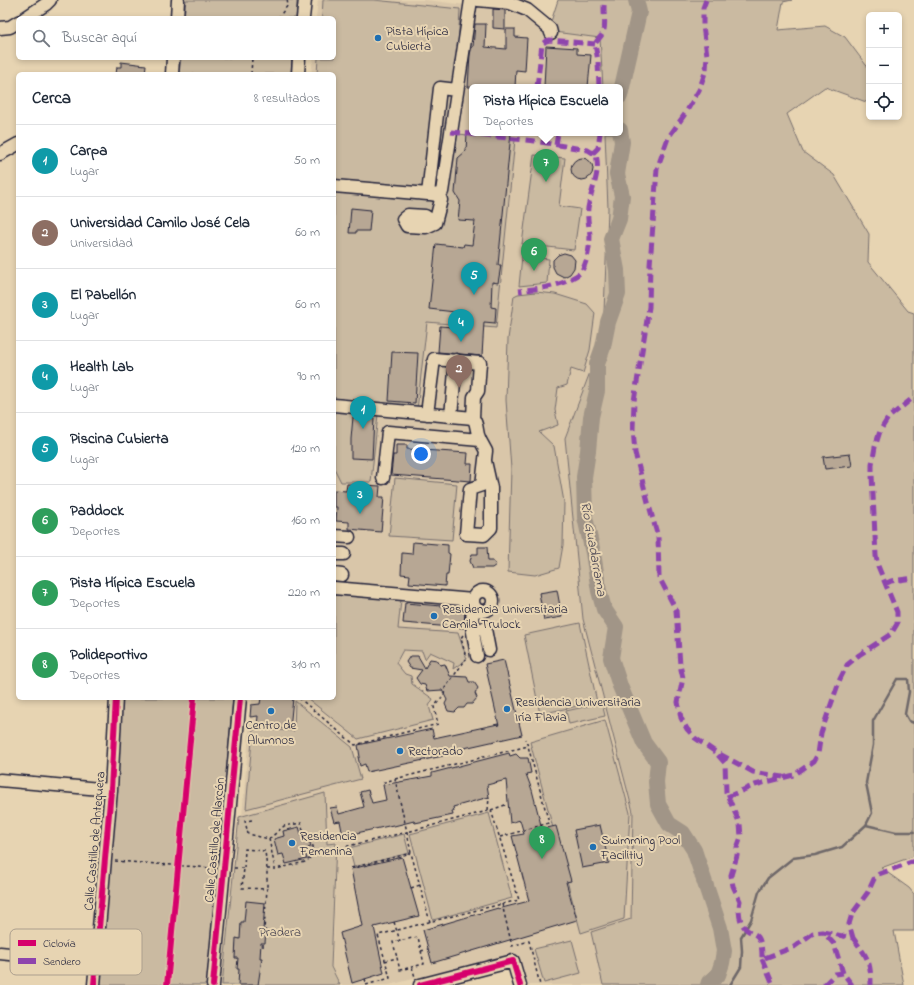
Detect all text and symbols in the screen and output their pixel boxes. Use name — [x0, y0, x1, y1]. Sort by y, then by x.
map controls — [866, 12, 902, 120]
button: + — [866, 12, 902, 48]
search box — [16, 16, 336, 60]
place label: Pista Hípica Cubierta — [386, 22, 448, 56]
icon: search — [30, 27, 52, 49]
text: Buscar aquí — [62, 27, 137, 49]
marker: Pista Hípica Cubierta — [373, 33, 383, 43]
button: − — [866, 48, 902, 84]
popup — [469, 84, 623, 136]
button: locate — [866, 84, 902, 120]
text: Cerca — [32, 86, 71, 111]
text: 8 resultados — [254, 89, 320, 108]
text: Pista Hípica Escuela — [483, 90, 609, 112]
text: Deportes — [483, 112, 534, 131]
text: Carpa — [70, 140, 107, 162]
pin: 7 — [533, 149, 559, 182]
text: 1 — [43, 151, 47, 170]
text: 50 m — [294, 151, 320, 170]
text: Lugar — [70, 162, 99, 181]
text: Universidad Camilo José Cela — [70, 212, 250, 234]
text: 2 — [42, 223, 48, 242]
text: 60 m — [295, 223, 320, 242]
text: Universidad — [70, 234, 133, 253]
pin: 6 — [521, 238, 547, 271]
pin: 5 — [461, 262, 487, 295]
text: El Pabellón — [70, 284, 136, 306]
text: 3 — [42, 295, 48, 314]
text: 60 m — [295, 295, 320, 314]
text: Lugar — [70, 306, 99, 325]
pin: 4 — [448, 309, 474, 342]
pin: 2 — [446, 355, 472, 388]
text: Health Lab — [70, 356, 134, 378]
text: 4 — [42, 367, 48, 386]
text: 90 m — [297, 367, 320, 386]
text: Lugar — [70, 378, 99, 397]
pin: 1 — [350, 396, 376, 429]
text: Piscina Cubierta — [70, 428, 169, 450]
text: 5 — [41, 439, 49, 458]
text: 120 m — [290, 439, 320, 458]
your location — [411, 444, 431, 464]
text: Lugar — [70, 450, 99, 469]
pin: 3 — [347, 481, 373, 514]
text: Paddock — [70, 500, 124, 522]
water label: Río Guadarrama — [574, 500, 612, 598]
text: 6 — [42, 511, 48, 530]
text: 160 m — [291, 511, 320, 530]
text: Deportes — [70, 522, 120, 541]
text: Pista Hípica Escuela — [70, 572, 195, 594]
text: 7 — [42, 583, 48, 602]
text: 220 m — [288, 583, 320, 602]
text: Deportes — [70, 594, 120, 613]
place label: Residencia Universitaria Camila Trulock — [442, 600, 568, 634]
marker: Residencia Universitaria Camila Trulock — [429, 611, 439, 621]
text: Polideportivo — [70, 644, 147, 666]
text: 8 — [43, 655, 47, 674]
text: 310 m — [292, 655, 320, 674]
text: Deportes — [70, 666, 120, 685]
place label: Residencia Universitaria Iría Flavia — [515, 693, 641, 727]
marker: Residencia Universitaria Iría Flavia — [502, 704, 512, 714]
marker: Centro de Alumnos — [266, 706, 276, 716]
place label: Centro de Alumnos — [246, 716, 297, 750]
place label: Rectorado — [408, 742, 463, 761]
marker: Rectorado — [395, 746, 405, 756]
street label: Calle Castillo de Antequera — [79, 770, 111, 912]
street label: Calle Castillo de Alarcón — [200, 776, 230, 904]
pin: 8 — [529, 826, 555, 859]
place label: Residencia Femenina — [299, 827, 357, 861]
place label: Swimming Pool Facilitiy — [600, 831, 680, 866]
marker: Residencia Femenina — [287, 838, 297, 848]
marker: Swimming Pool Facilitiy — [588, 842, 598, 852]
park label: Pradera — [259, 923, 301, 942]
legend — [10, 929, 142, 975]
text: Ciclovía — [43, 936, 76, 952]
text: Sendero — [43, 954, 81, 970]

